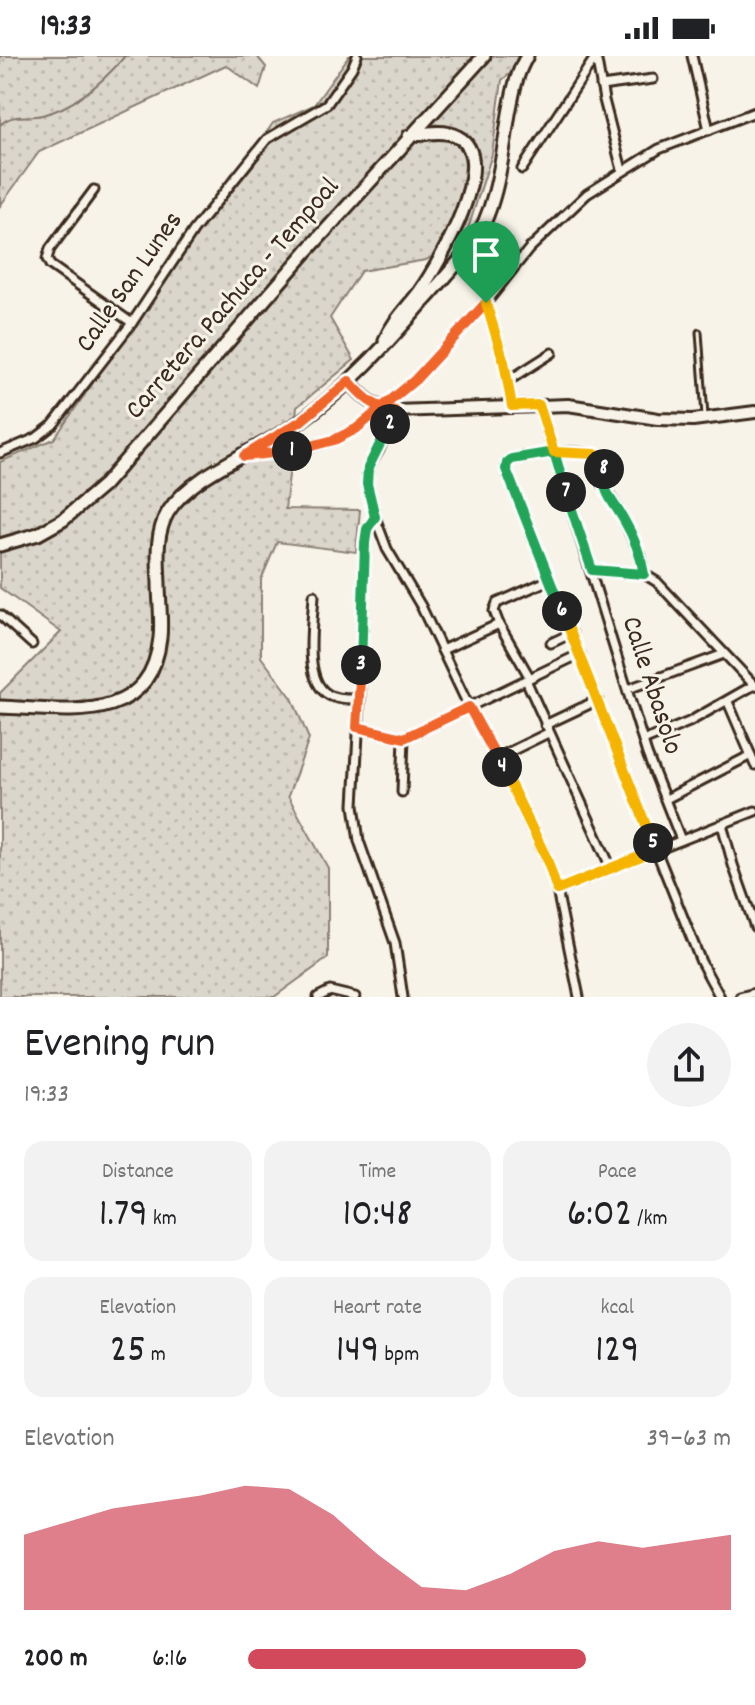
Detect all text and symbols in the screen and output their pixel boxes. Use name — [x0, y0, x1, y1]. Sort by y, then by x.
text: 19:33 — [40, 7, 92, 50]
street label: Carretera Pachuca - Tempoal — [117, 170, 351, 430]
street label: Calle San Lunes — [67, 204, 195, 362]
pin — [452, 221, 520, 303]
icon: arrive — [464, 233, 508, 277]
pin: 2 — [370, 404, 410, 444]
text: 2 — [385, 408, 395, 439]
pin: 1 — [272, 431, 312, 471]
text: 1 — [290, 435, 294, 466]
pin: 8 — [584, 449, 624, 489]
text: 8 — [600, 453, 608, 484]
pin: 7 — [546, 472, 586, 512]
text: 7 — [562, 476, 570, 507]
pin: 6 — [542, 591, 582, 631]
text: 6 — [557, 595, 567, 626]
street label: Calle Abasolo — [609, 612, 691, 760]
pin: 3 — [341, 645, 381, 685]
text: 3 — [356, 649, 366, 680]
pin: 4 — [482, 747, 522, 787]
text: 4 — [497, 751, 507, 782]
pin: 5 — [633, 823, 673, 863]
text: 5 — [648, 827, 658, 858]
text: Evening run — [24, 1015, 215, 1078]
button: share — [647, 1023, 731, 1107]
text: 19:33 — [24, 1077, 69, 1114]
text: Distance — [102, 1157, 174, 1188]
text: Time — [359, 1157, 396, 1188]
text: Pace — [598, 1157, 637, 1188]
text: 1.79 — [99, 1188, 148, 1245]
text: 10:48 — [343, 1188, 412, 1245]
text: 6:02 — [567, 1188, 632, 1245]
text: km — [148, 1204, 177, 1235]
text: /km — [632, 1204, 668, 1235]
text: Elevation — [100, 1293, 176, 1324]
text: Heart rate — [333, 1293, 422, 1324]
text: kcal — [600, 1293, 634, 1324]
text: 25 — [110, 1324, 146, 1381]
text: 149 — [336, 1324, 379, 1381]
text: 129 — [595, 1324, 639, 1381]
text: m — [146, 1340, 166, 1371]
text: bpm — [379, 1340, 419, 1371]
text: Elevation — [24, 1421, 114, 1458]
text: 39–63 m — [647, 1421, 731, 1458]
text: 200 m — [24, 1641, 88, 1678]
text: 6:16 — [152, 1641, 188, 1678]

